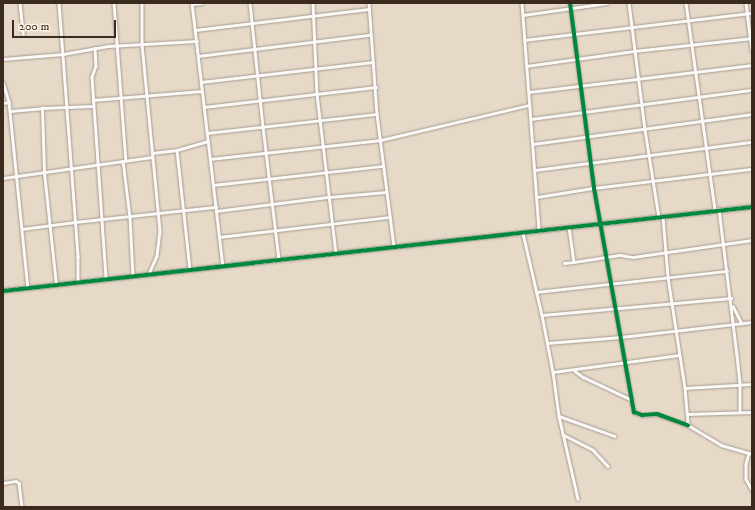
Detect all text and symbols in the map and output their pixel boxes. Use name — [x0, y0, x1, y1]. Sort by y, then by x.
scale bar — [14, 12, 118, 38]
text: 200 m — [19, 19, 49, 34]

